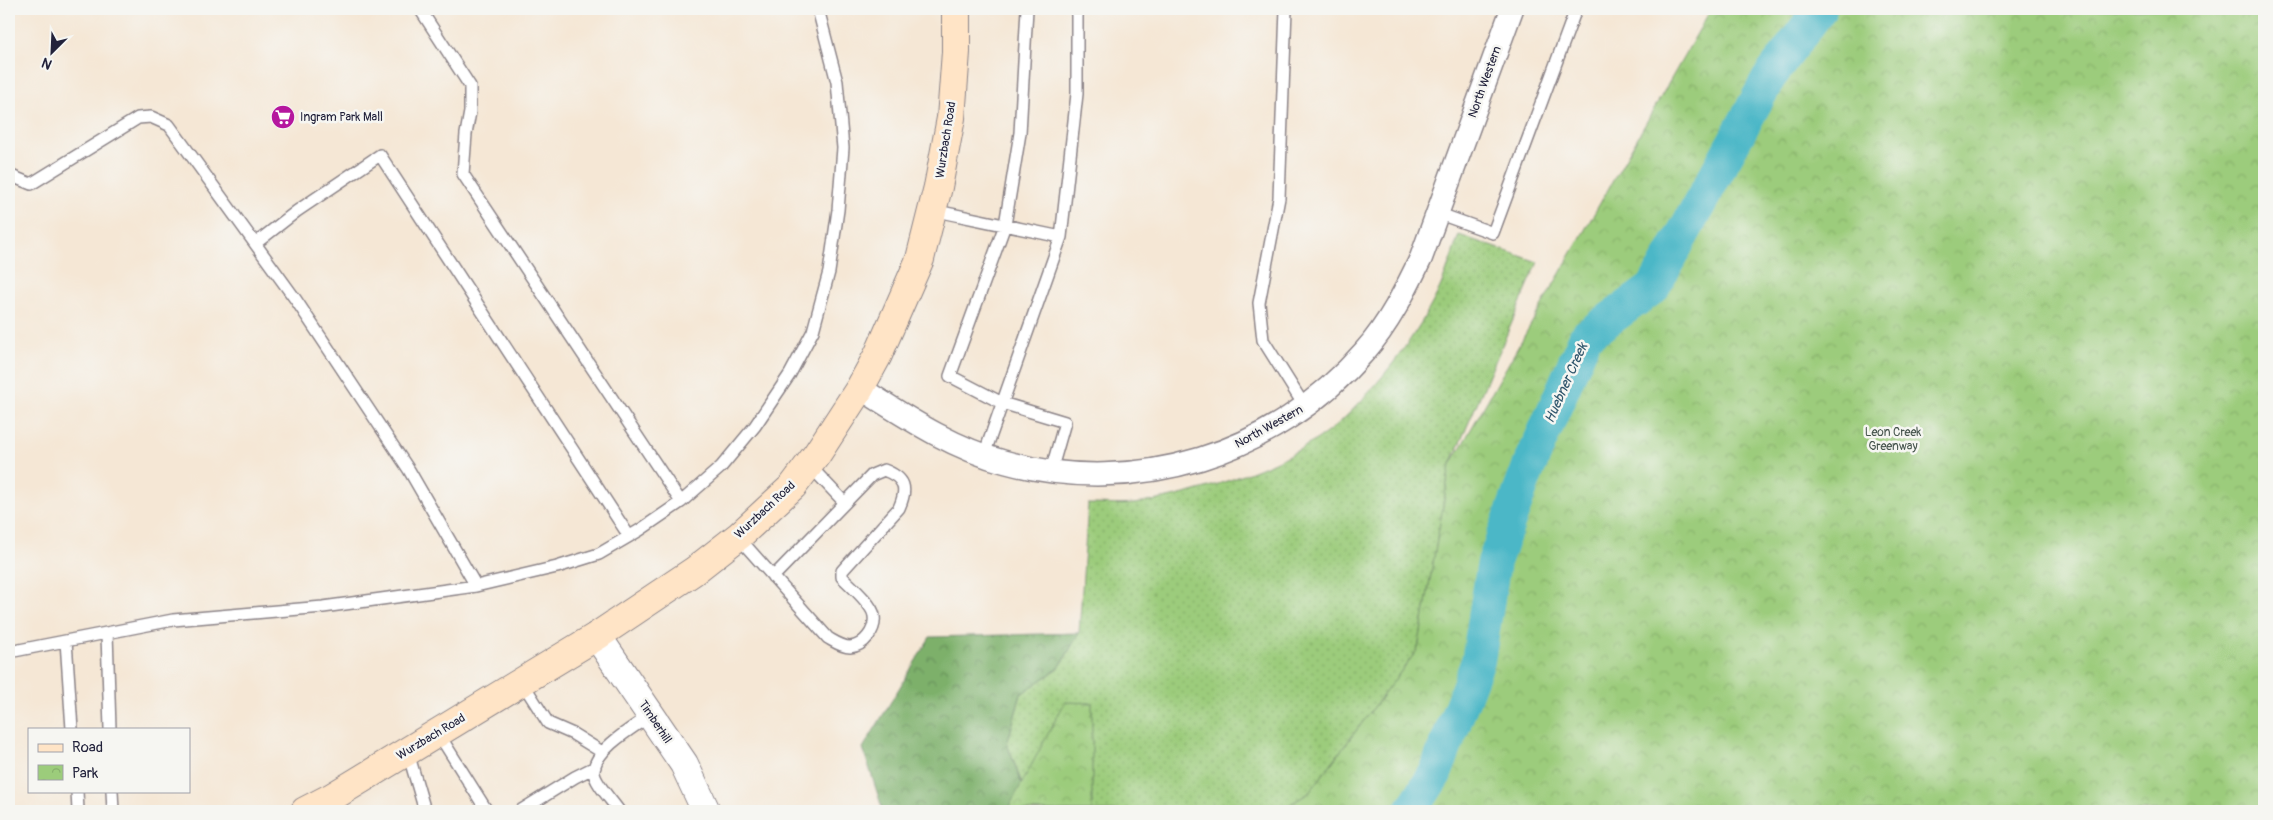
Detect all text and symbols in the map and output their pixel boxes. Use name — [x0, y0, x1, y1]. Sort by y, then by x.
north arrow — [28, 28, 78, 78]
street label: North Western — [1465, 44, 1505, 120]
text: N — [39, 54, 55, 73]
street label: Wurzbach Road — [933, 100, 959, 179]
supermarket icon: Ingram Park Mall — [270, 104, 296, 130]
place label: Ingram Park Mall — [300, 110, 383, 125]
water label: Huebner Creek — [1541, 339, 1592, 426]
street label: North Western — [1232, 402, 1306, 452]
park label: Leon Creek Greenway — [1865, 425, 1921, 454]
street label: Wurzbach Road — [732, 478, 799, 542]
street label: Timberhill — [635, 698, 675, 747]
street label: Wurzbach Road — [394, 711, 468, 763]
legend — [28, 728, 190, 792]
text: Road — [72, 738, 103, 757]
text: Park — [72, 764, 99, 783]

